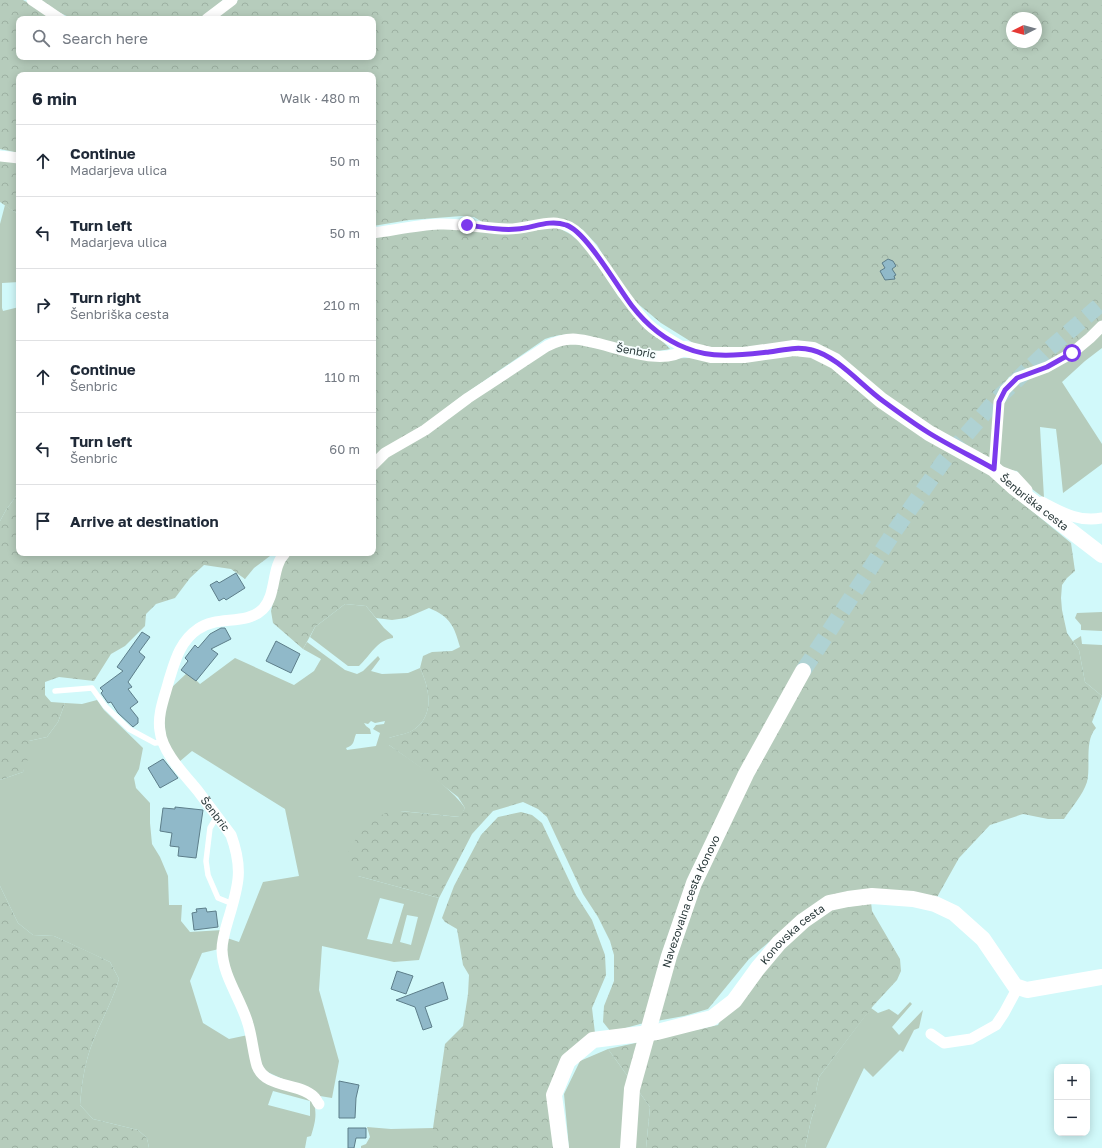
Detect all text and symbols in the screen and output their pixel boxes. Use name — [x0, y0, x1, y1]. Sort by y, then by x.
north arrow — [1006, 12, 1042, 48]
search box — [16, 16, 376, 60]
icon: search — [30, 27, 52, 49]
text: Search here — [62, 29, 148, 47]
text: 6 min — [32, 88, 77, 109]
text: Walk · 480 m — [280, 90, 360, 106]
text: Continue — [70, 144, 136, 162]
icon: ahead — [32, 150, 54, 172]
text: 50 m — [330, 153, 360, 169]
text: Madarjeva ulica — [70, 162, 167, 178]
text: Turn left — [70, 216, 132, 234]
route end — [458, 216, 476, 234]
icon: left — [32, 222, 54, 244]
text: 50 m — [330, 225, 360, 241]
text: Madarjeva ulica — [70, 234, 167, 250]
text: Turn right — [70, 288, 141, 306]
icon: right — [32, 294, 54, 316]
text: 210 m — [323, 297, 360, 313]
text: Šenbriška cesta — [70, 306, 169, 322]
street label: Šenbric — [615, 341, 657, 360]
route start — [1063, 344, 1081, 362]
text: Continue — [70, 360, 136, 378]
icon: ahead — [32, 366, 54, 388]
text: 110 m — [325, 369, 360, 385]
text: Šenbric — [70, 378, 118, 394]
text: Turn left — [70, 432, 132, 450]
icon: left — [32, 438, 54, 460]
text: 60 m — [329, 441, 360, 457]
text: Šenbric — [70, 450, 118, 466]
street label: Šenbriška cesta — [998, 471, 1071, 533]
icon: arrive — [32, 510, 54, 532]
text: Arrive at destination — [70, 512, 219, 530]
street label: Šenbric — [198, 794, 233, 834]
street label: Navezovalna cesta Konovo — [659, 832, 722, 969]
street label: Konovska cesta — [757, 901, 827, 967]
map controls — [1054, 1064, 1090, 1136]
button: + — [1054, 1064, 1090, 1100]
button: − — [1054, 1100, 1090, 1136]

